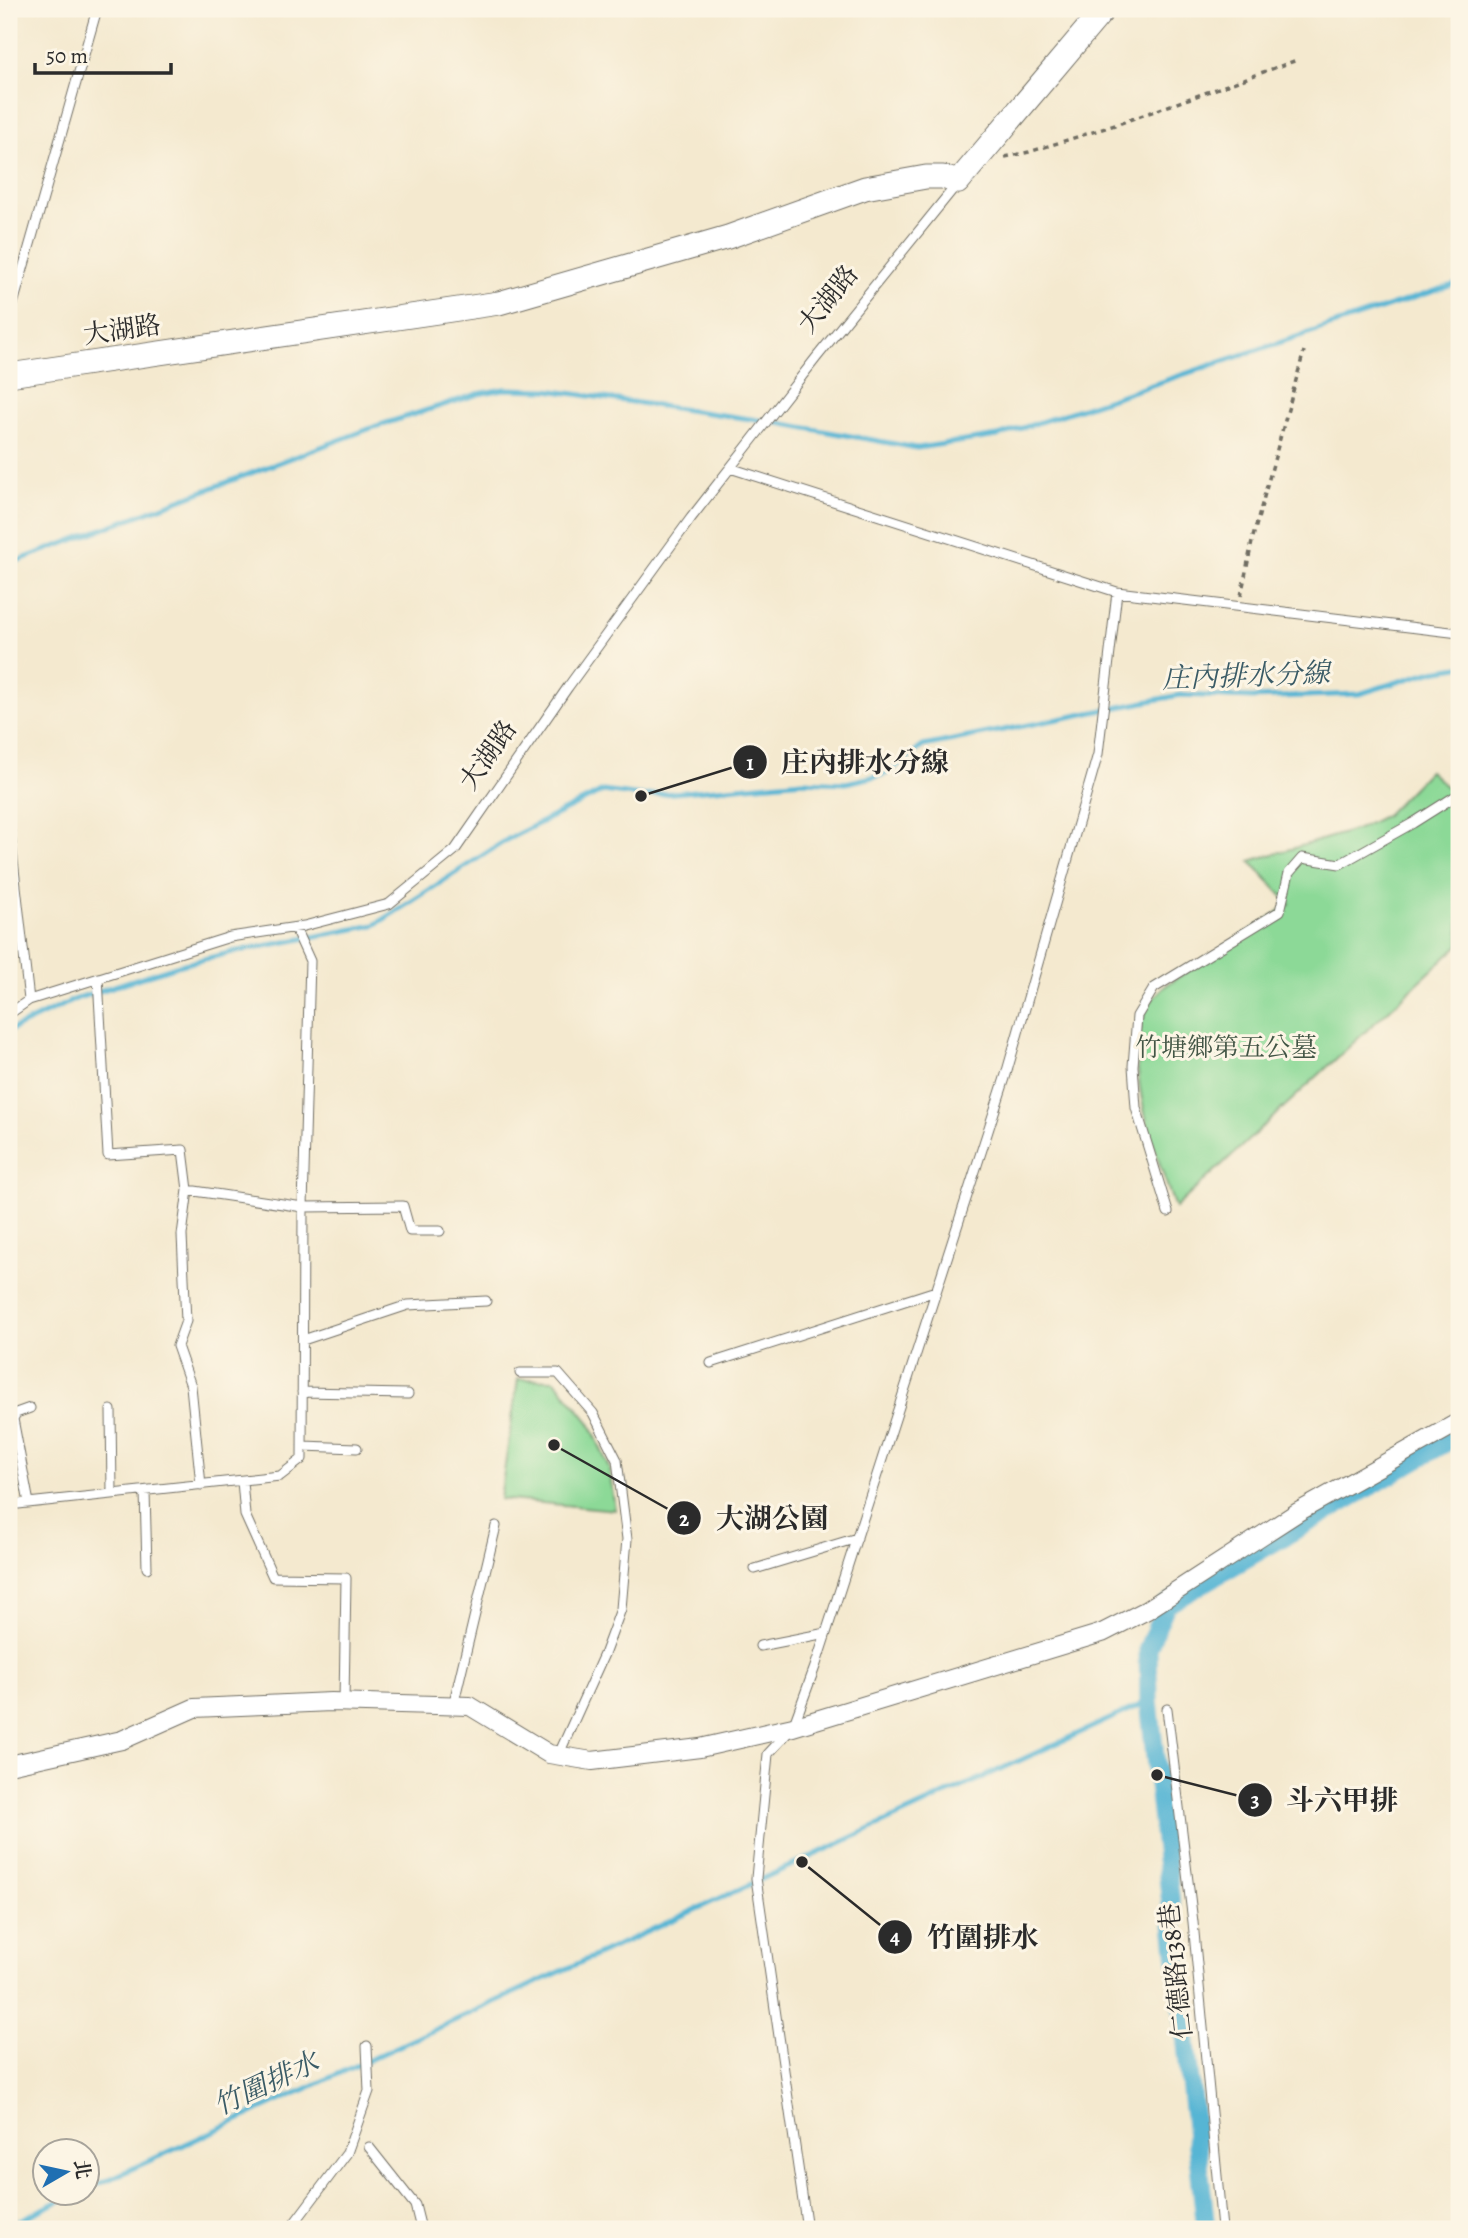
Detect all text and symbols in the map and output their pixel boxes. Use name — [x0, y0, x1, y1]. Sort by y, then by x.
scale bar — [35, 32, 172, 76]
text: 50 m — [46, 42, 88, 70]
street label: 大湖路 — [790, 258, 866, 340]
street label: 大湖路 — [81, 307, 163, 353]
water label: 庄內排水分線 — [1161, 654, 1334, 698]
street label: 大湖路 — [451, 713, 525, 797]
callout: 庄內排水分線 — [732, 738, 963, 787]
text: 庄內排水分線 — [781, 744, 949, 782]
text: 1 — [746, 749, 754, 777]
park label: 竹塘鄉第五公墓 — [1135, 1030, 1317, 1065]
callout: 大湖公園 — [667, 1494, 842, 1543]
text: 大湖公園 — [716, 1500, 828, 1538]
text: 2 — [679, 1505, 689, 1533]
callout: 斗六甲排 — [1237, 1775, 1412, 1824]
text: 斗六甲排 — [1286, 1782, 1398, 1820]
text: 3 — [1250, 1786, 1260, 1814]
street label: 仁德路138巷 — [1151, 1901, 1201, 2041]
callout: 竹圍排水 — [878, 1913, 1053, 1962]
text: 竹圍排水 — [927, 1919, 1039, 1957]
text: 4 — [890, 1923, 900, 1951]
water label: 竹圍排水 — [207, 2042, 327, 2125]
north arrow — [32, 2136, 102, 2206]
text: 北 — [67, 2158, 96, 2181]

